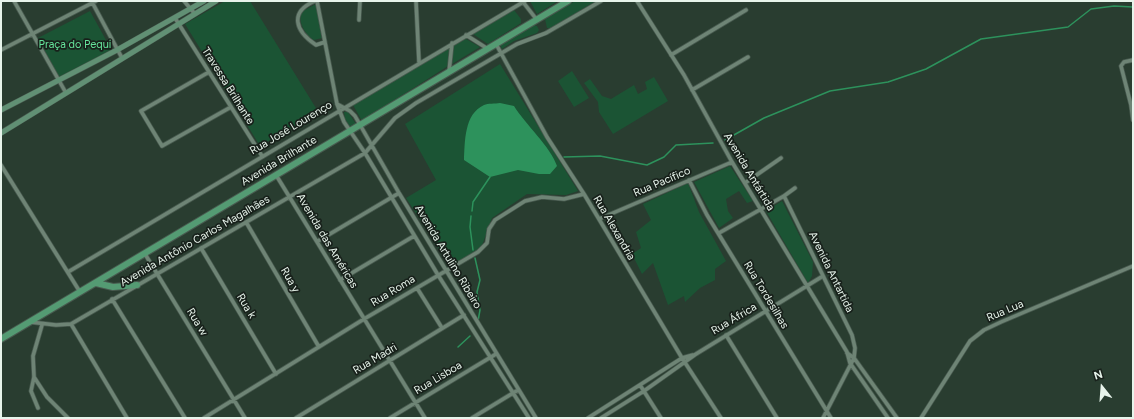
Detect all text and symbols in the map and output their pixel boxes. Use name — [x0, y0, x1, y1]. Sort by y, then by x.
park label: Praça do Pequi — [39, 38, 111, 52]
street label: Travessa Brilhante — [199, 45, 257, 127]
street label: Rua José Lourenço — [247, 98, 335, 158]
street label: Avenida Antártida — [721, 131, 777, 213]
street label: Avenida Brilhante — [239, 133, 319, 189]
street label: Rua Pacífico — [631, 164, 693, 200]
street label: Avenida das Américas — [294, 191, 360, 291]
street label: Avenida Antônio Carlos Magalhães — [118, 193, 272, 289]
street label: Rua Alexandria — [590, 193, 638, 263]
street label: Avenida Artulino Ribeiro — [412, 203, 484, 311]
street label: Avenida Antartida — [806, 229, 856, 315]
street label: Rua Tordesilhas — [741, 259, 791, 331]
street label: Rua y — [277, 265, 303, 295]
street label: Rua Roma — [368, 273, 418, 309]
street label: Rua k — [233, 291, 259, 321]
street label: Rua Lua — [985, 297, 1025, 325]
street label: Rua África — [709, 300, 759, 338]
street label: Rua w — [184, 306, 210, 338]
street label: Rua Madri — [351, 341, 399, 377]
street label: Rua Lisboa — [412, 359, 464, 397]
north arrow — [1082, 367, 1122, 407]
text: N — [1092, 368, 1104, 383]

